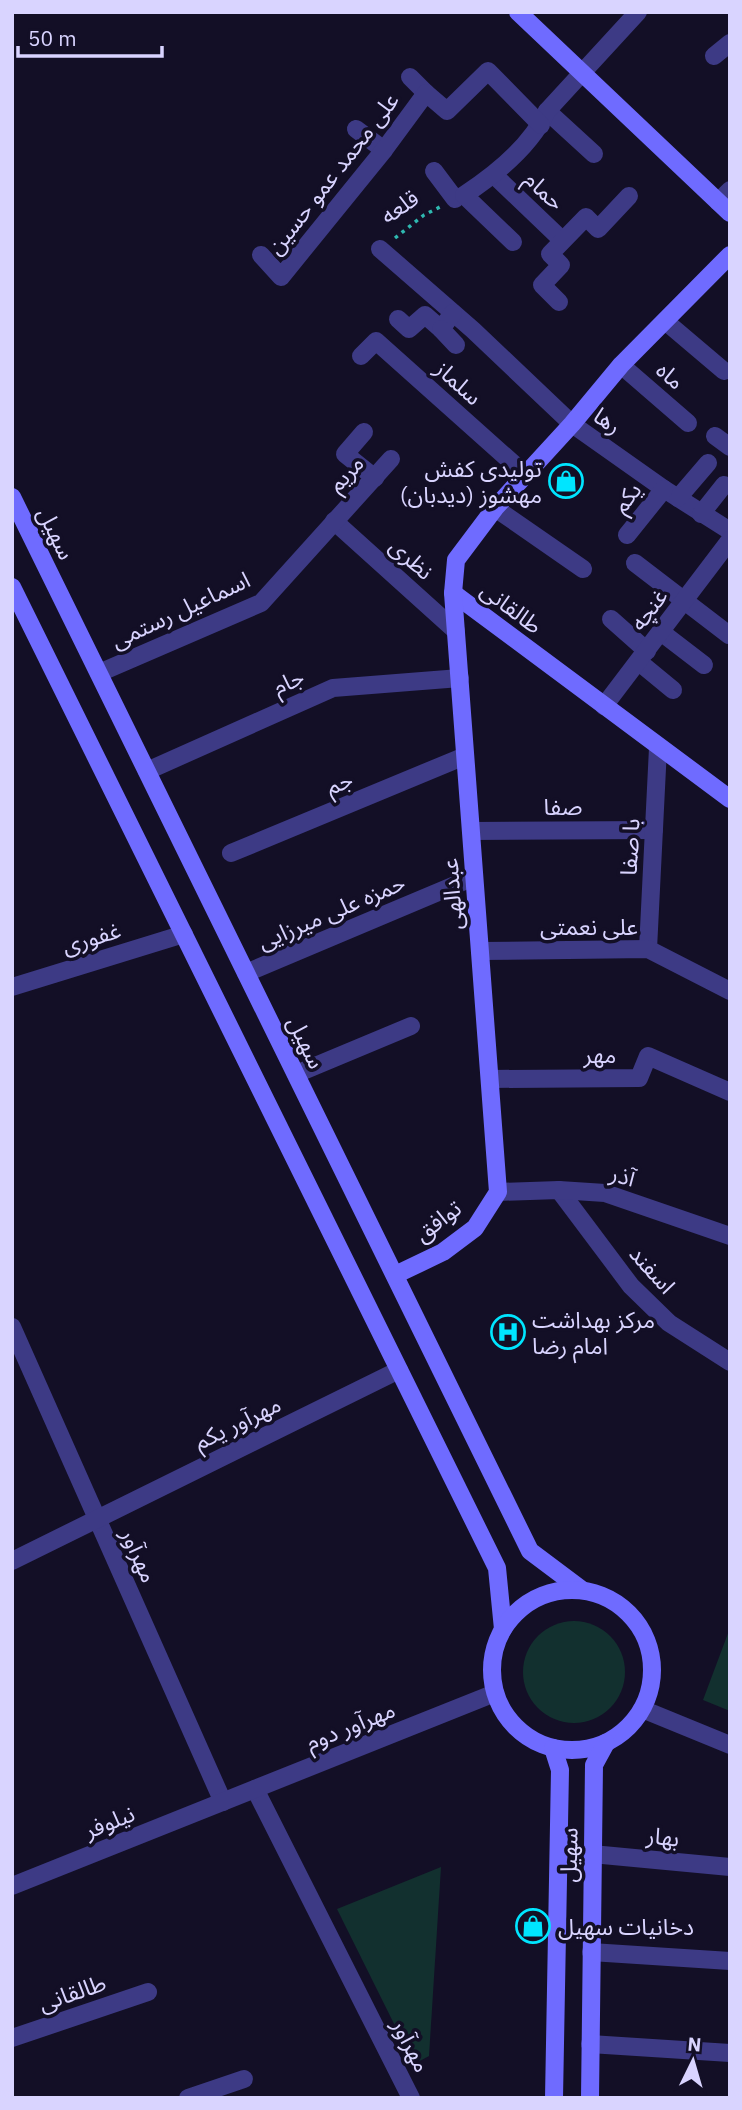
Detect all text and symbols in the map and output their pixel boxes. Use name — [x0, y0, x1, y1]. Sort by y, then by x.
scale bar — [18, 14, 161, 58]
text: 50 m — [28, 24, 77, 52]
street label: علی محمد عمو حسین — [259, 86, 405, 260]
street label: حمام — [516, 164, 572, 219]
street label: قلعه — [374, 182, 424, 230]
street label: سلماز — [428, 352, 489, 411]
street label: ماه — [651, 354, 691, 396]
street label: رها — [588, 400, 628, 440]
street label: مریم — [320, 448, 372, 500]
place label: تولیدی کفش مهشوز (دیدبان) — [400, 453, 542, 509]
shop icon: تولیدی کفش مهشوز (دیدبان) — [547, 462, 585, 500]
street label: یکم — [604, 475, 650, 520]
street label: سهیل — [31, 502, 83, 564]
street label: نظری — [384, 530, 440, 586]
street label: اسماعیل رستمی — [105, 564, 255, 654]
street label: طالقانی — [475, 574, 549, 640]
street label: غنچه — [622, 582, 674, 637]
street label: جام — [268, 661, 310, 705]
street label: جم — [321, 763, 358, 804]
street label: صفا — [544, 791, 582, 821]
street label: با صفا — [613, 818, 645, 876]
street label: عبدالهی — [434, 857, 468, 931]
street label: حمزه علی میرزایی — [253, 866, 409, 956]
street label: علی نعمتی — [540, 911, 638, 941]
street label: غفوری — [58, 914, 124, 960]
street label: سهیل — [281, 1011, 333, 1073]
street label: مهر — [583, 1039, 616, 1069]
street label: آذر — [606, 1157, 640, 1193]
street label: توافق — [407, 1192, 467, 1248]
street label: اسفند — [623, 1239, 683, 1299]
place label: مرکز بهداشت امام رضا — [532, 1304, 655, 1364]
hospital icon: مرکز بهداشت امام رضا — [489, 1313, 527, 1351]
street label: مهرآور یکم — [188, 1388, 287, 1459]
street label: مهرآور — [114, 1522, 165, 1587]
street label: مهرآور دوم — [301, 1693, 401, 1760]
street label: نیلوفر — [78, 1797, 139, 1845]
street label: بهار — [644, 1819, 681, 1853]
street label: سهیل — [553, 1827, 583, 1883]
shop icon: دخانیات سهیل — [514, 1907, 552, 1945]
place label: دخانیات سهیل — [558, 1911, 694, 1941]
street label: طالقانی — [34, 1967, 110, 2017]
street label: مهرآور — [385, 2012, 438, 2077]
north arrow — [658, 2026, 728, 2096]
text: N — [687, 2032, 702, 2057]

